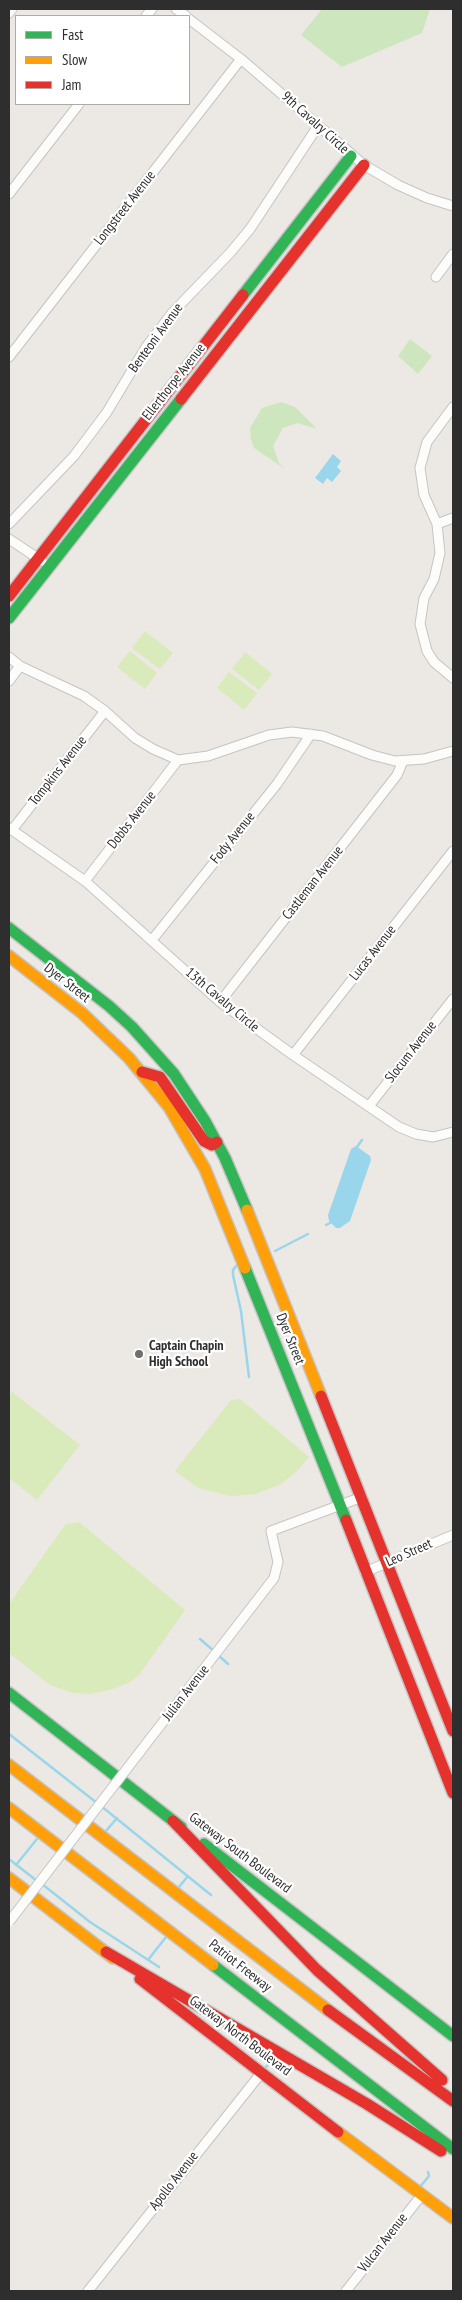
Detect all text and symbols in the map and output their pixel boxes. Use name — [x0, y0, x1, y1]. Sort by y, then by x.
legend — [15, 15, 190, 105]
text: Fast — [62, 25, 83, 44]
text: Slow — [62, 50, 87, 69]
text: Jam — [62, 75, 81, 94]
street label: 9th Cavalry Circle — [278, 88, 352, 158]
street label: Longstreet Avenue — [91, 168, 159, 248]
street label: Benteoni Avenue — [125, 300, 187, 376]
street label: Ellerthorpe Avenue — [139, 340, 209, 424]
street label: Tompkins Avenue — [26, 733, 90, 809]
street label: Dobbs Avenue — [104, 788, 160, 852]
street label: Fody Avenue — [207, 809, 259, 867]
street label: Castleman Avenue — [279, 843, 347, 923]
street label: Lucas Avenue — [346, 922, 400, 984]
street label: Dyer Street — [41, 960, 93, 1006]
street label: 13th Cavalry Circle — [182, 964, 262, 1036]
street label: Slocum Avenue — [382, 1018, 440, 1086]
street label: Dyer Street — [272, 1311, 308, 1367]
place label: Captain Chapin High School — [149, 1338, 224, 1370]
marker: Captain Chapin High School — [133, 1348, 145, 1360]
street label: Leo Street — [383, 1535, 435, 1571]
street label: Julian Avenue — [159, 1662, 213, 1724]
street label: Gateway South Boulevard — [186, 1809, 294, 1897]
street label: Patriot Freeway — [205, 1936, 275, 1996]
street label: Gateway North Boulevard — [186, 1992, 294, 2080]
street label: Apollo Avenue — [146, 2148, 202, 2214]
street label: Vulcan Avenue — [355, 2210, 411, 2276]

